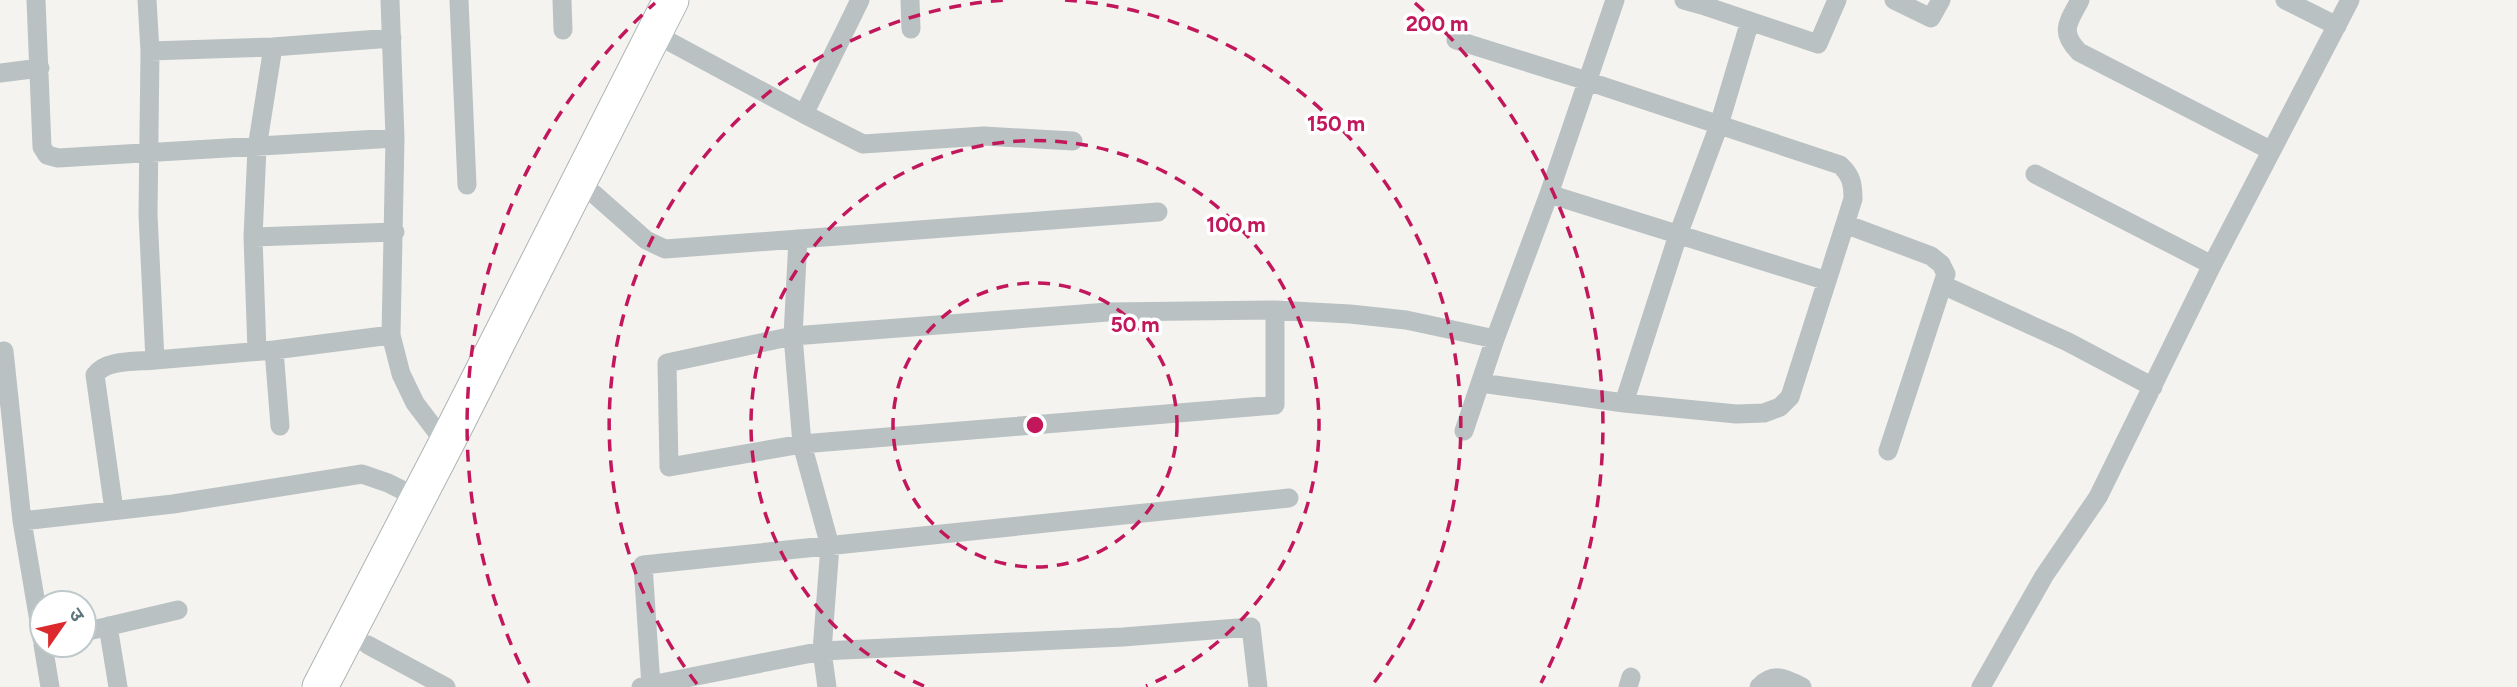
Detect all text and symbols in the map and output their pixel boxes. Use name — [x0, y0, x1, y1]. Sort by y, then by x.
text: 200 m — [1406, 11, 1468, 36]
text: 150 m — [1307, 111, 1365, 136]
text: 100 m — [1206, 212, 1266, 237]
text: 50 m — [1110, 312, 1160, 337]
centre of rings — [1023, 413, 1047, 437]
north arrow — [28, 589, 98, 659]
text: उ — [64, 604, 90, 627]

